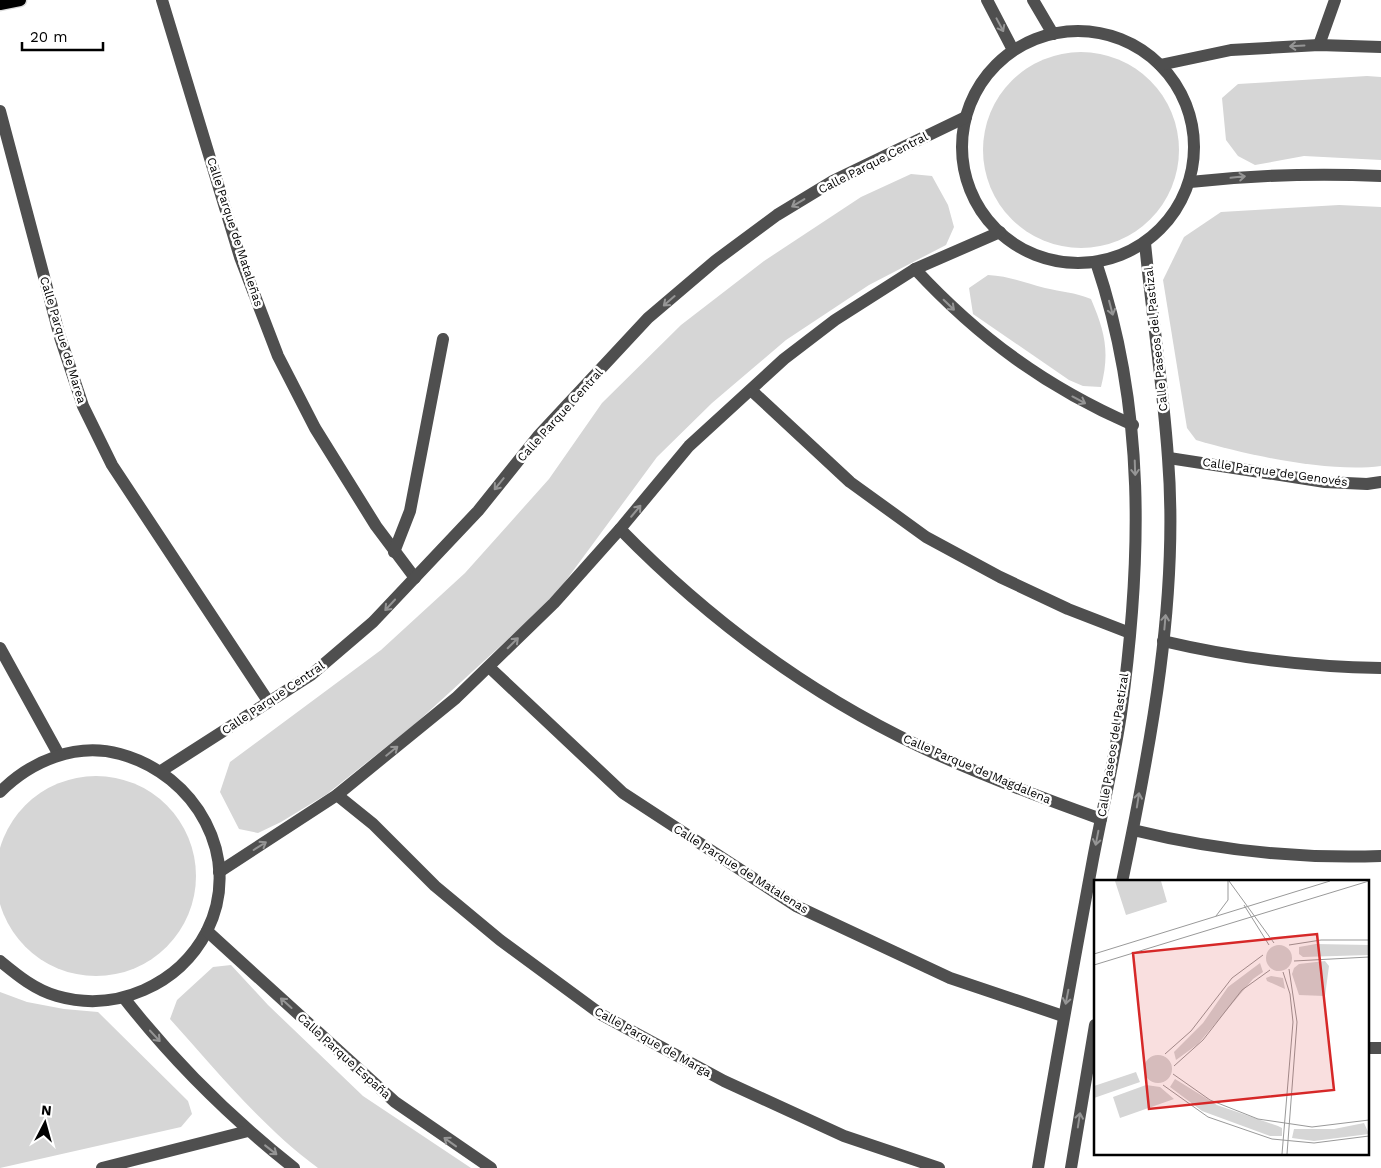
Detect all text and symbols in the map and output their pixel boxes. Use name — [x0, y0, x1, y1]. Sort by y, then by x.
one-way arrow — [996, 17, 1005, 32]
scale bar — [22, 20, 104, 52]
text: 20 m — [30, 28, 68, 46]
one-way arrow — [1290, 41, 1306, 50]
street label: Calle Parque Central — [816, 129, 930, 197]
street label: Calle Parque de Mataleñas — [204, 155, 266, 309]
one-way arrow — [1230, 172, 1246, 182]
one-way arrow — [791, 198, 805, 208]
street label: Calle Paseos del Pastizal — [1141, 266, 1171, 412]
street label: Calle Parque de Marea — [37, 275, 89, 405]
one-way arrow — [662, 295, 675, 307]
one-way arrow — [942, 299, 955, 311]
one-way arrow — [1107, 300, 1116, 316]
street label: Calle Parque Central — [514, 365, 606, 465]
one-way arrow — [1072, 395, 1087, 405]
street label: Calle Parque de Genovés — [1202, 455, 1348, 489]
one-way arrow — [1130, 460, 1140, 476]
one-way arrow — [494, 478, 505, 491]
one-way arrow — [630, 505, 641, 518]
one-way arrow — [384, 598, 396, 611]
one-way arrow — [1160, 614, 1169, 630]
one-way arrow — [507, 637, 520, 649]
street label: Calle Parque Central — [219, 658, 327, 738]
street label: Calle Paseos del Pastizal — [1095, 672, 1131, 818]
street label: Calle Parque de Magdalena — [901, 731, 1053, 807]
one-way arrow — [385, 745, 398, 756]
one-way arrow — [1134, 792, 1144, 808]
street label: Calle Parque de Matalenas — [671, 822, 811, 916]
one-way arrow — [1092, 830, 1102, 846]
one-way arrow — [253, 841, 267, 851]
inset map — [1094, 880, 1368, 1156]
one-way arrow — [1061, 989, 1071, 1005]
one-way arrow — [279, 997, 292, 1009]
street label: Calle Parque de Marga — [592, 1004, 714, 1080]
street label: Calle Parque España — [294, 1010, 394, 1102]
one-way arrow — [149, 1030, 161, 1043]
north arrow — [20, 1098, 70, 1148]
text: N — [40, 1102, 52, 1119]
one-way arrow — [1075, 1112, 1085, 1128]
one-way arrow — [444, 1136, 457, 1147]
one-way arrow — [264, 1144, 277, 1155]

